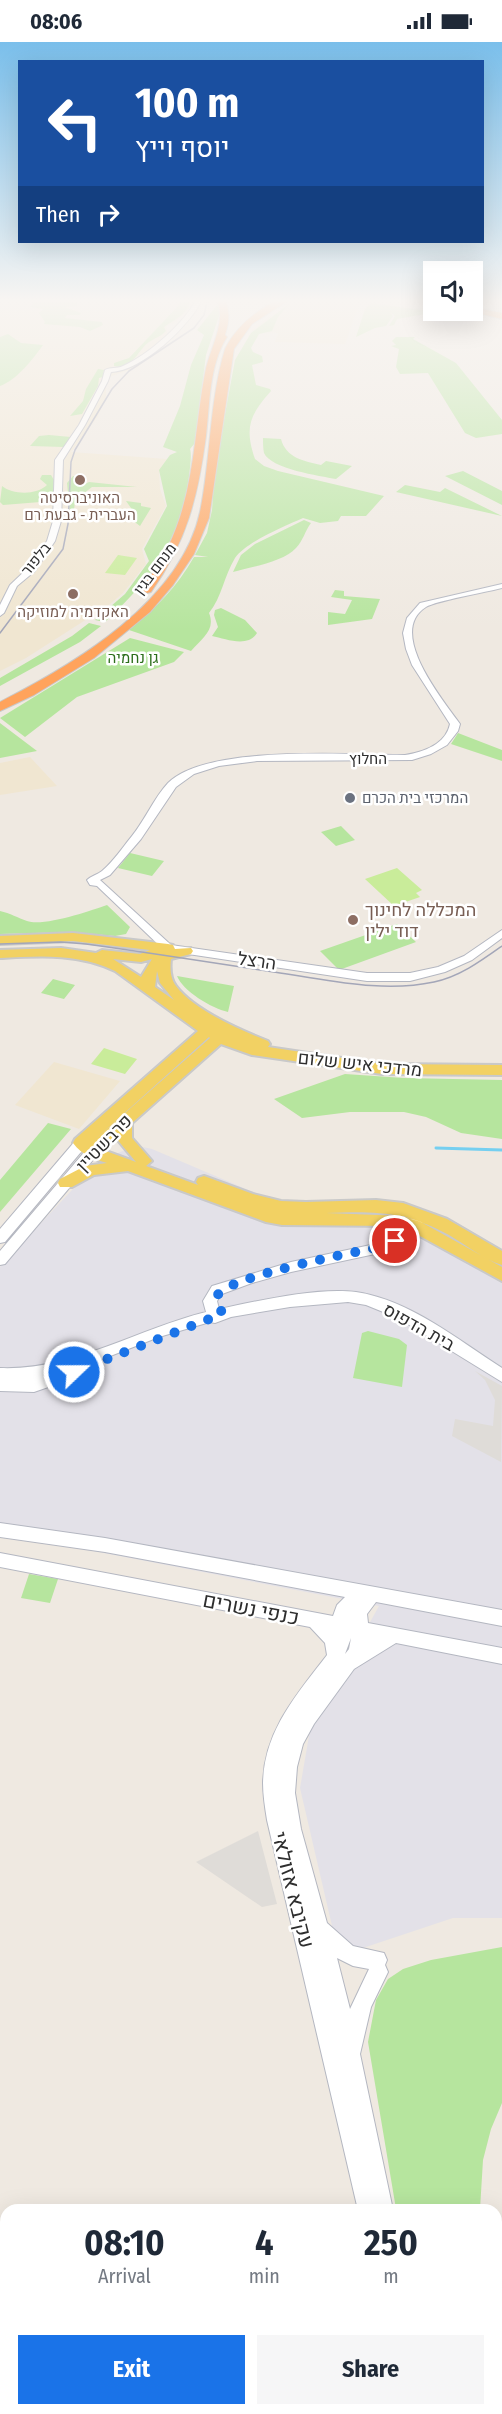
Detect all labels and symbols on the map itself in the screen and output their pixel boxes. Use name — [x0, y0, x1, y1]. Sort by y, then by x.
marker: האוניברסיטה העברית - גבעת רם — [73, 473, 87, 487]
place label: האוניברסיטה העברית - גבעת רם — [24, 489, 136, 524]
street label: בלפור — [17, 539, 55, 579]
street label: מנחם בגין — [130, 540, 180, 598]
marker: האקדמיה למוזיקה — [66, 587, 80, 601]
place label: האקדמיה למוזיקה — [17, 603, 129, 621]
park label: גן נחמיה — [107, 649, 159, 667]
street label: החלוץ — [349, 750, 387, 768]
place label: המרכזי בית הכרם — [362, 789, 468, 807]
marker: המרכזי בית הכרם — [343, 791, 357, 805]
place label: המכללה לחינוך דוד ילין — [365, 899, 476, 942]
marker: המכללה לחינוך דוד ילין — [346, 913, 360, 927]
street label: הרצל — [236, 947, 278, 975]
street label: מרדכי איש שלום — [297, 1047, 423, 1081]
street label: פרבשטיין — [71, 1110, 137, 1176]
pin — [369, 1215, 420, 1266]
street label: בית הדפוס — [379, 1298, 459, 1356]
position arrow — [42, 1340, 106, 1404]
street label: כנפי נשרים — [201, 1587, 301, 1631]
street label: עקיבא אזולאי — [266, 1829, 320, 1951]

